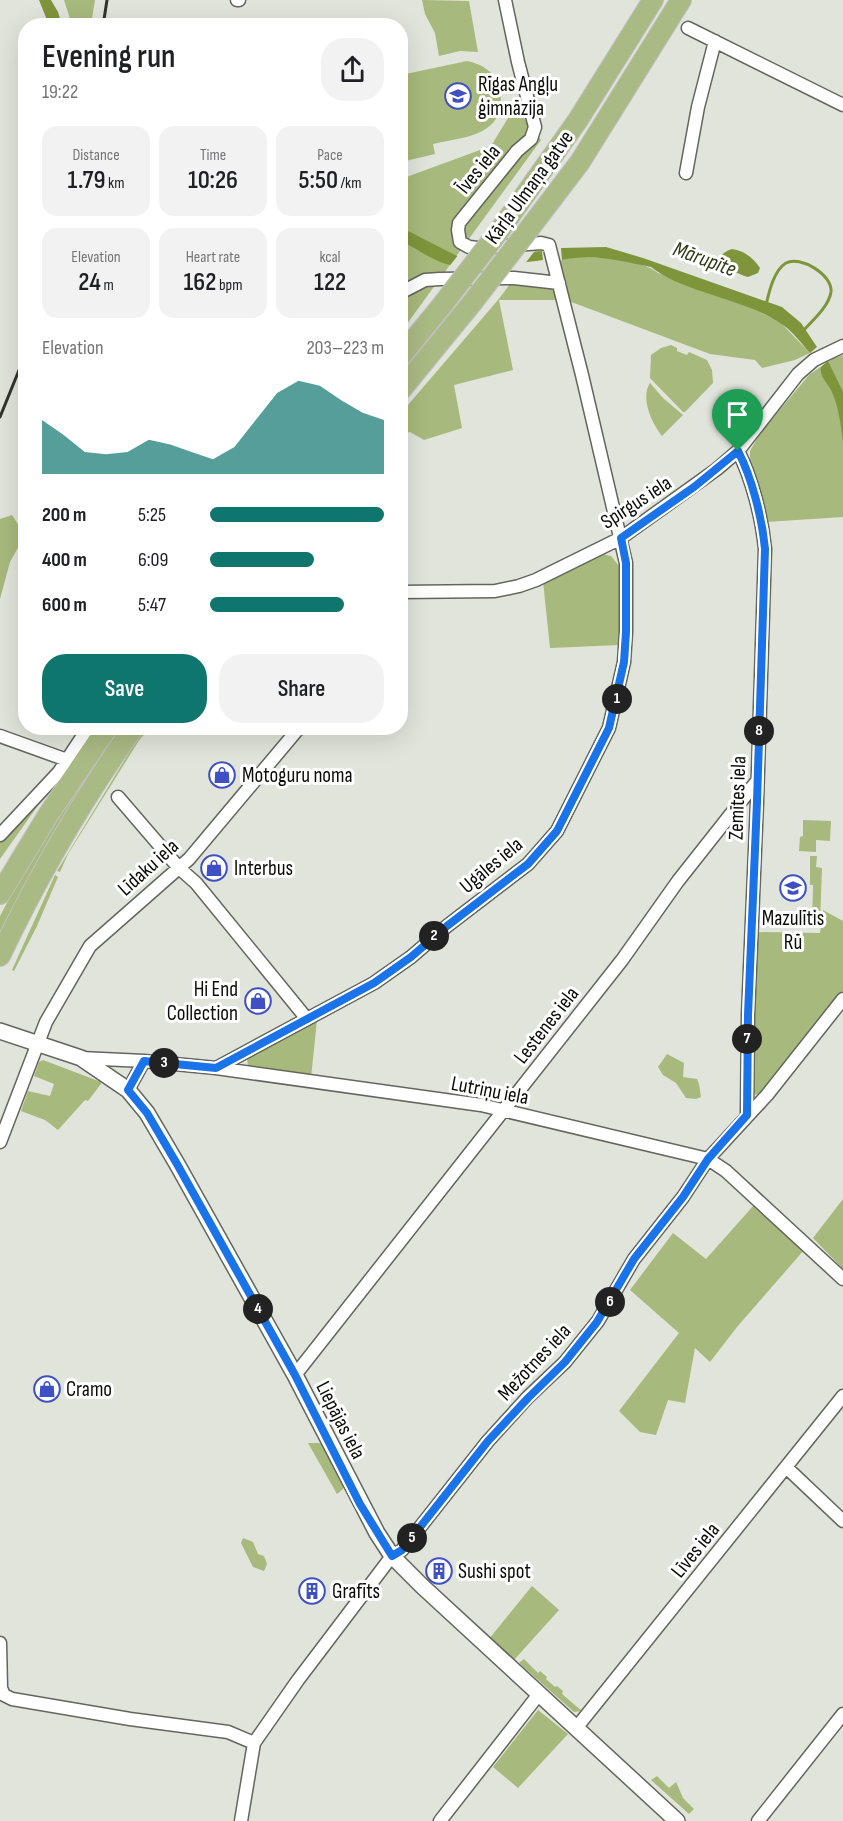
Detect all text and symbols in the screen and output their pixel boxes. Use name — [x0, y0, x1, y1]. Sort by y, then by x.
text: Evening run — [42, 37, 176, 77]
button: share — [321, 38, 384, 101]
place label: Rīgas Angļu ģimnāzija — [478, 72, 558, 121]
text: 19:22 — [42, 80, 78, 104]
school or university icon: Rīgas Angļu ģimnāzija — [443, 81, 473, 111]
street label: Kārļa Ulmaņa gatve — [480, 126, 579, 249]
street label: Īves iela — [451, 140, 506, 199]
text: Distance — [72, 146, 120, 165]
text: Time — [200, 146, 226, 165]
text: Pace — [317, 146, 343, 165]
text: 1.79 — [68, 165, 106, 196]
text: 10:26 — [188, 165, 238, 196]
text: 5:50 — [299, 165, 338, 196]
text: km — [106, 174, 124, 193]
text: /km — [338, 174, 361, 193]
water label: Mārupīte — [669, 236, 740, 283]
text: Elevation — [71, 248, 121, 267]
text: Heart rate — [186, 248, 240, 267]
text: kcal — [319, 248, 341, 267]
text: 24 — [78, 267, 101, 298]
text: 162 — [184, 267, 216, 298]
text: 122 — [314, 267, 346, 298]
text: m — [101, 276, 114, 295]
text: bpm — [216, 276, 242, 295]
text: Elevation — [42, 336, 104, 360]
text: 203–223 m — [306, 336, 384, 360]
pin — [712, 389, 763, 451]
icon: arrive — [721, 398, 754, 431]
street label: Spirgus iela — [596, 470, 676, 535]
text: 200 m — [42, 503, 86, 527]
text: 5:25 — [138, 503, 166, 527]
text: 400 m — [42, 548, 87, 572]
text: 6:09 — [138, 548, 168, 572]
text: 600 m — [42, 593, 87, 617]
text: 5:47 — [138, 593, 166, 617]
button: Save — [42, 654, 207, 723]
button: Share — [219, 654, 384, 723]
pin: 1 — [602, 684, 632, 714]
text: 1 — [614, 689, 620, 708]
pin: 8 — [744, 716, 774, 746]
text: 8 — [755, 721, 763, 740]
street label: Zemītes iela — [724, 756, 751, 840]
shop icon: Motoguru noma — [207, 760, 237, 790]
place label: Motoguru noma — [242, 763, 353, 788]
street label: Ugāles iela — [455, 832, 528, 899]
street label: Līdaku iela — [113, 834, 184, 901]
shop icon: Interbus — [199, 853, 229, 883]
place label: Interbus — [234, 856, 293, 881]
school or university icon: Mazulītis Rū — [778, 873, 808, 903]
place label: Mazulītis Rū — [762, 906, 824, 955]
pin: 2 — [419, 921, 449, 951]
text: 2 — [430, 926, 438, 945]
place label: Hi End Collection — [167, 977, 238, 1026]
street label: Lestenes iela — [509, 982, 584, 1069]
shop icon: Hi End Collection — [243, 986, 273, 1016]
pin: 7 — [732, 1024, 762, 1054]
text: 7 — [744, 1029, 750, 1048]
pin: 3 — [149, 1048, 179, 1078]
text: 3 — [160, 1053, 168, 1072]
street label: Lutriņu iela — [449, 1071, 531, 1110]
pin: 6 — [595, 1287, 625, 1317]
text: 6 — [606, 1292, 614, 1311]
pin: 4 — [243, 1294, 273, 1324]
text: 4 — [254, 1299, 262, 1318]
street label: Mežotnes iela — [493, 1319, 576, 1406]
shop icon: Cramo — [32, 1374, 62, 1404]
place label: Cramo — [66, 1377, 112, 1402]
street label: Liepājas iela — [310, 1377, 371, 1463]
street label: Līves iela — [666, 1518, 725, 1583]
pin: 5 — [397, 1523, 427, 1553]
text: 5 — [408, 1528, 416, 1547]
building icon: Sushi spot — [424, 1556, 454, 1586]
place label: Sushi spot — [458, 1559, 531, 1584]
building icon: Grafīts — [297, 1576, 327, 1606]
place label: Grafīts — [332, 1579, 380, 1604]

